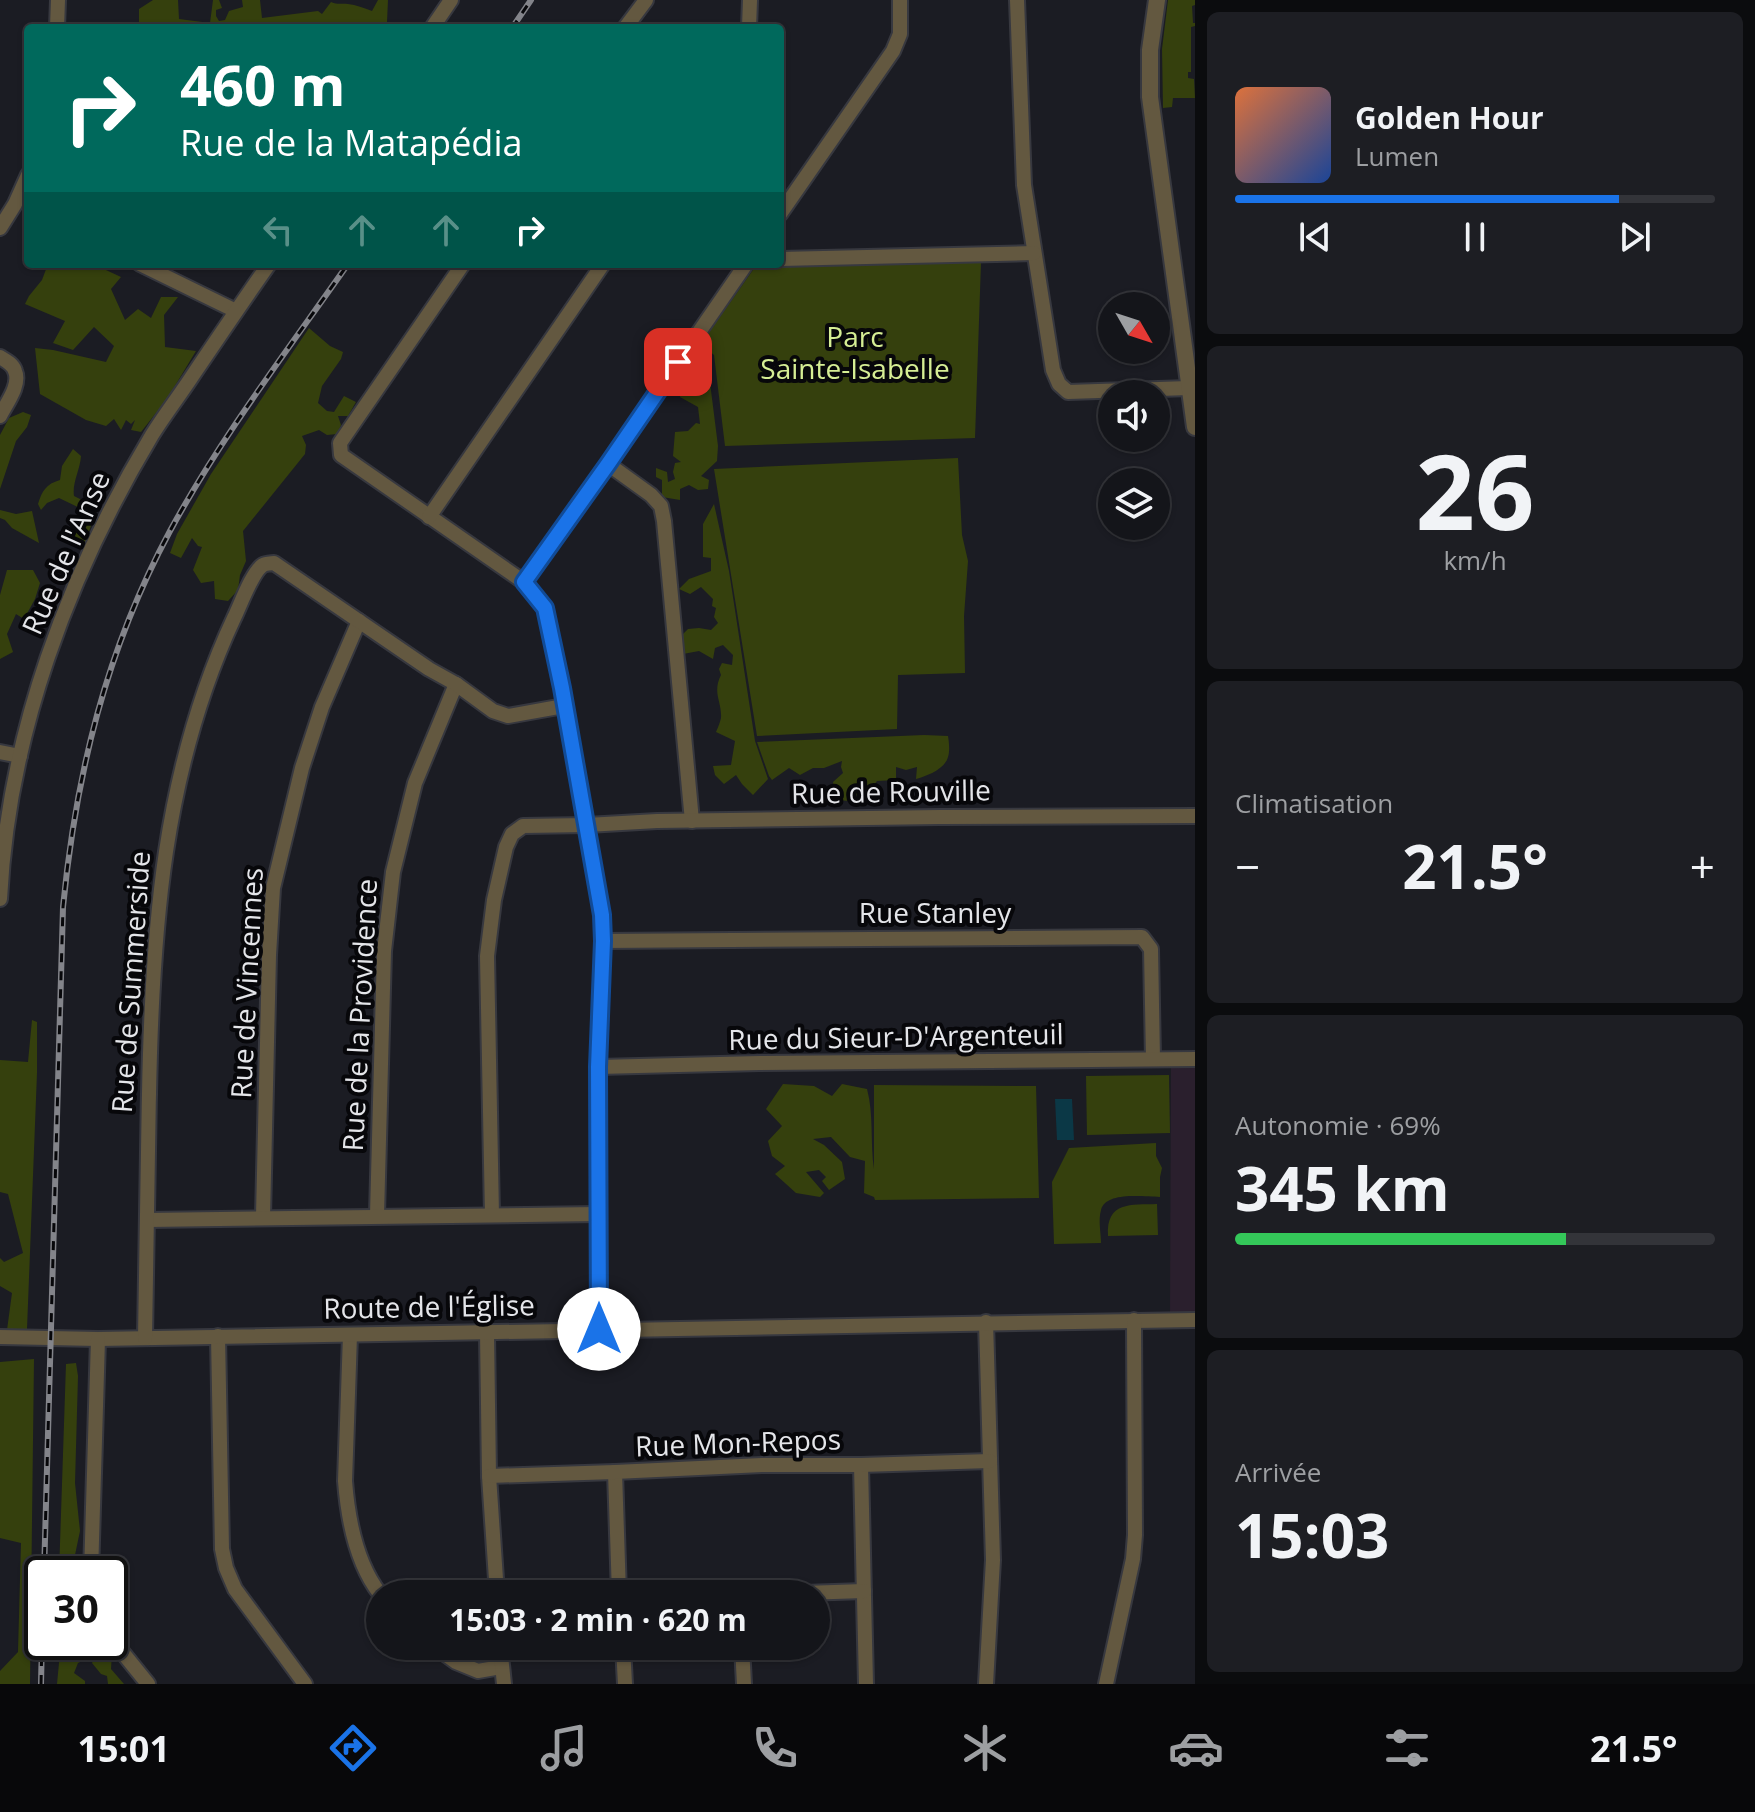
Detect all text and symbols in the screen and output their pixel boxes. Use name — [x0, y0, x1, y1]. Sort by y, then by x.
text: 460 m — [180, 46, 346, 122]
icon: right — [48, 56, 152, 160]
text: Golden Hour — [1355, 97, 1544, 138]
text: Rue de la Matapédia — [180, 118, 522, 167]
text: Lumen — [1355, 138, 1439, 174]
icon: left — [256, 208, 300, 252]
icon: ahead — [340, 208, 384, 252]
icon: ahead — [424, 208, 468, 252]
icon: right — [508, 208, 552, 252]
icon: previous — [1293, 215, 1337, 259]
icon: pause — [1453, 215, 1497, 259]
icon: next — [1613, 215, 1657, 259]
north arrow — [1098, 292, 1170, 364]
map controls — [1098, 292, 1170, 540]
park label: Parc Sainte-Isabelle — [760, 317, 950, 387]
pin — [644, 328, 712, 396]
icon: arrive — [656, 340, 700, 384]
button: sound — [1098, 380, 1170, 452]
text: 26 — [1416, 419, 1534, 560]
street label: Rue de l'Anse — [12, 465, 118, 640]
button: layers — [1098, 468, 1170, 540]
text: km/h — [1443, 542, 1507, 578]
street label: Rue de Rouville — [791, 770, 991, 812]
text: Climatisation — [1235, 785, 1393, 821]
text: 21.5° — [1402, 825, 1548, 907]
text: − — [1235, 836, 1260, 896]
text: + — [1690, 836, 1715, 896]
street label: Rue de Summerside — [102, 850, 158, 1114]
street label: Rue de Vincennes — [221, 867, 271, 1099]
street label: Rue de la Providence — [333, 878, 385, 1152]
street label: Rue Stanley — [859, 893, 1012, 931]
street label: Rue du Sieur-D'Argenteuil — [728, 1014, 1064, 1058]
text: Autonomie · 69% — [1235, 1107, 1441, 1143]
text: 345 km — [1235, 1147, 1450, 1229]
street label: Route de l'Église — [323, 1285, 535, 1327]
position arrow — [557, 1287, 641, 1371]
street label: Rue Mon-Repos — [634, 1419, 842, 1465]
text: Arrivée — [1235, 1454, 1321, 1490]
text: 15:03 — [1235, 1494, 1389, 1576]
speed limit sign: 30 — [24, 1556, 128, 1660]
text: 15:03 · 2 min · 620 m — [449, 1599, 747, 1640]
icon: directions — [325, 1720, 381, 1776]
icon: music — [536, 1720, 592, 1776]
icon: phone — [747, 1720, 803, 1776]
icon: climate — [957, 1720, 1013, 1776]
icon: car — [1168, 1720, 1224, 1776]
icon: filters — [1379, 1720, 1435, 1776]
text: 15:01 — [77, 1724, 170, 1773]
text: 21.5° — [1590, 1724, 1677, 1773]

